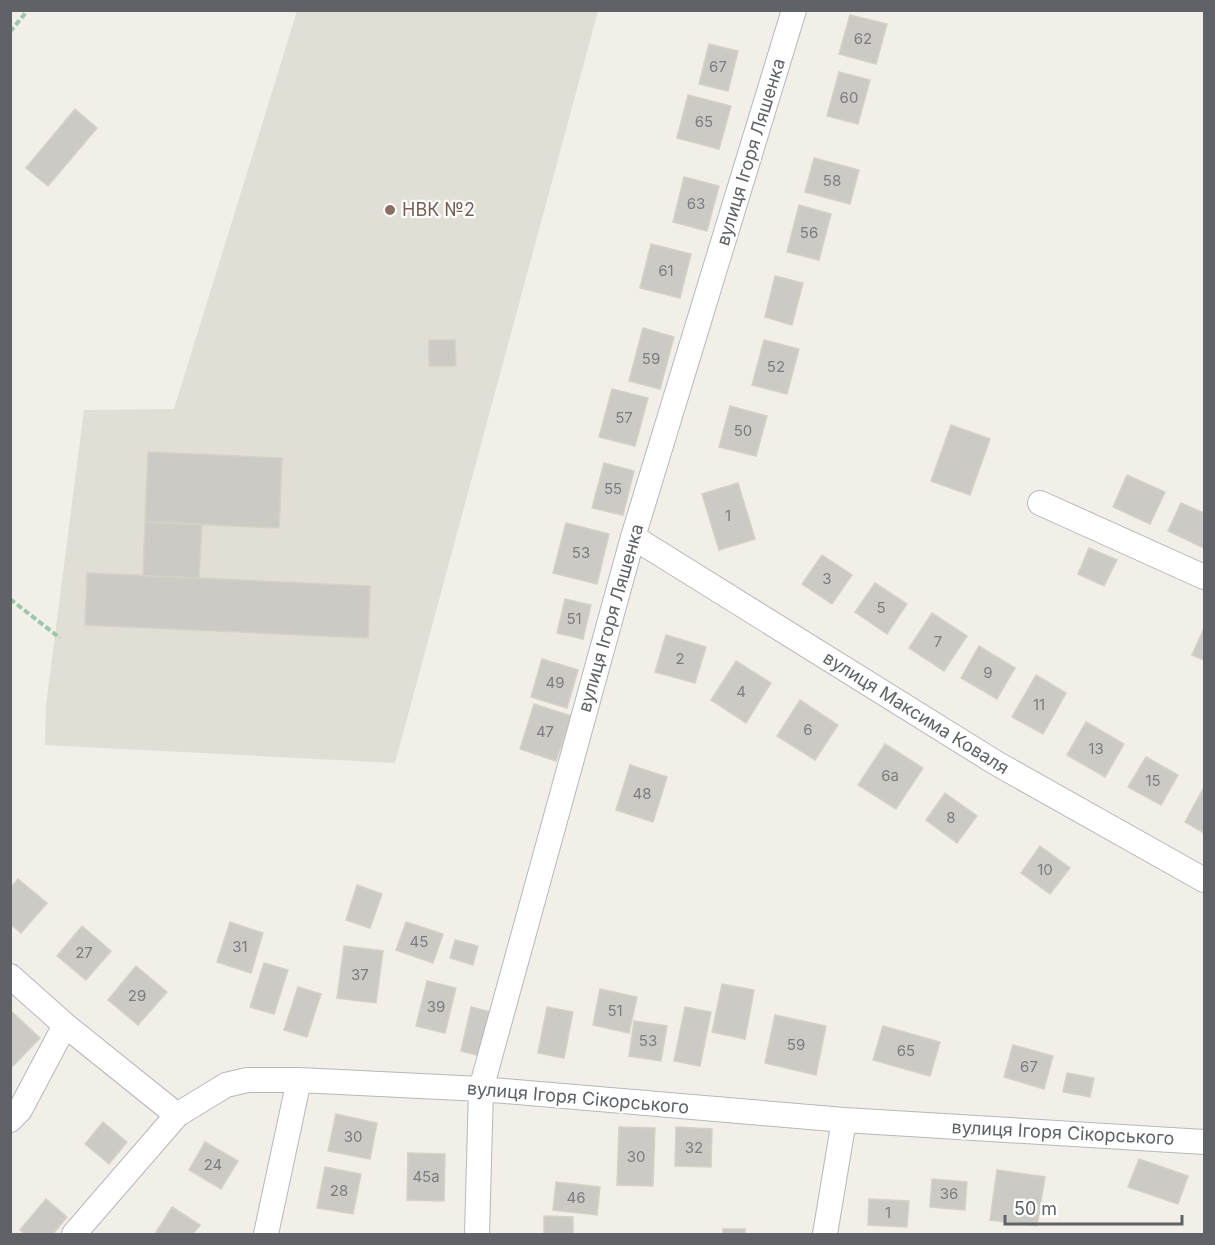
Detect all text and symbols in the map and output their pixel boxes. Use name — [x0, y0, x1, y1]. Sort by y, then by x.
house number: 62 — [854, 29, 872, 48]
street label: вулиця Ігоря Ляшенка — [712, 56, 789, 248]
house number: 67 — [709, 57, 727, 76]
house number: 60 — [840, 88, 858, 107]
house number: 65 — [695, 112, 713, 131]
house number: 58 — [823, 171, 841, 190]
house number: 63 — [687, 194, 705, 213]
place label: НВК №2 — [402, 199, 475, 220]
marker: НВК №2 — [383, 203, 397, 217]
house number: 56 — [800, 223, 818, 242]
house number: 61 — [658, 261, 674, 280]
house number: 59 — [642, 349, 660, 368]
house number: 52 — [767, 357, 785, 376]
house number: 57 — [615, 408, 633, 427]
house number: 50 — [734, 421, 752, 440]
house number: 55 — [604, 479, 622, 498]
house number: 1 — [725, 506, 731, 525]
street label: вулиця Ігоря Ляшенка — [574, 521, 647, 714]
house number: 53 — [572, 543, 590, 562]
house number: 3 — [822, 569, 832, 588]
house number: 5 — [876, 598, 886, 617]
house number: 51 — [566, 609, 582, 628]
house number: 7 — [934, 632, 942, 651]
street label: вулиця Максима Коваля — [820, 647, 1013, 778]
house number: 2 — [675, 649, 685, 668]
house number: 9 — [983, 663, 993, 682]
house number: 49 — [546, 673, 565, 692]
house number: 4 — [736, 682, 746, 701]
house number: 11 — [1033, 695, 1045, 714]
house number: 6 — [803, 720, 813, 739]
house number: 47 — [536, 722, 554, 741]
house number: 13 — [1088, 739, 1104, 758]
house number: 6а — [881, 766, 899, 785]
house number: 15 — [1145, 771, 1161, 790]
house number: 48 — [633, 784, 651, 803]
house number: 8 — [946, 808, 956, 827]
house number: 10 — [1037, 860, 1053, 879]
house number: 45 — [410, 932, 428, 951]
house number: 31 — [232, 937, 248, 956]
house number: 27 — [75, 943, 93, 962]
house number: 37 — [351, 965, 369, 984]
house number: 29 — [128, 986, 146, 1005]
house number: 39 — [427, 997, 445, 1016]
house number: 51 — [607, 1001, 623, 1020]
house number: 53 — [639, 1031, 657, 1050]
house number: 59 — [787, 1035, 805, 1054]
house number: 65 — [897, 1041, 915, 1060]
house number: 67 — [1020, 1057, 1038, 1076]
street label: вулиця Ігоря Сікорського — [466, 1077, 690, 1118]
street label: вулиця Ігоря Сікорського — [951, 1116, 1175, 1149]
house number: 30 — [344, 1127, 362, 1146]
house number: 32 — [685, 1138, 703, 1157]
house number: 30 — [627, 1147, 645, 1166]
house number: 24 — [204, 1155, 222, 1174]
house number: 45а — [412, 1167, 440, 1186]
house number: 28 — [330, 1181, 348, 1200]
house number: 36 — [940, 1184, 958, 1203]
house number: 46 — [567, 1188, 586, 1207]
scale bar — [1005, 1188, 1182, 1226]
text: 50 m — [1014, 1198, 1057, 1219]
house number: 1 — [885, 1203, 891, 1222]

